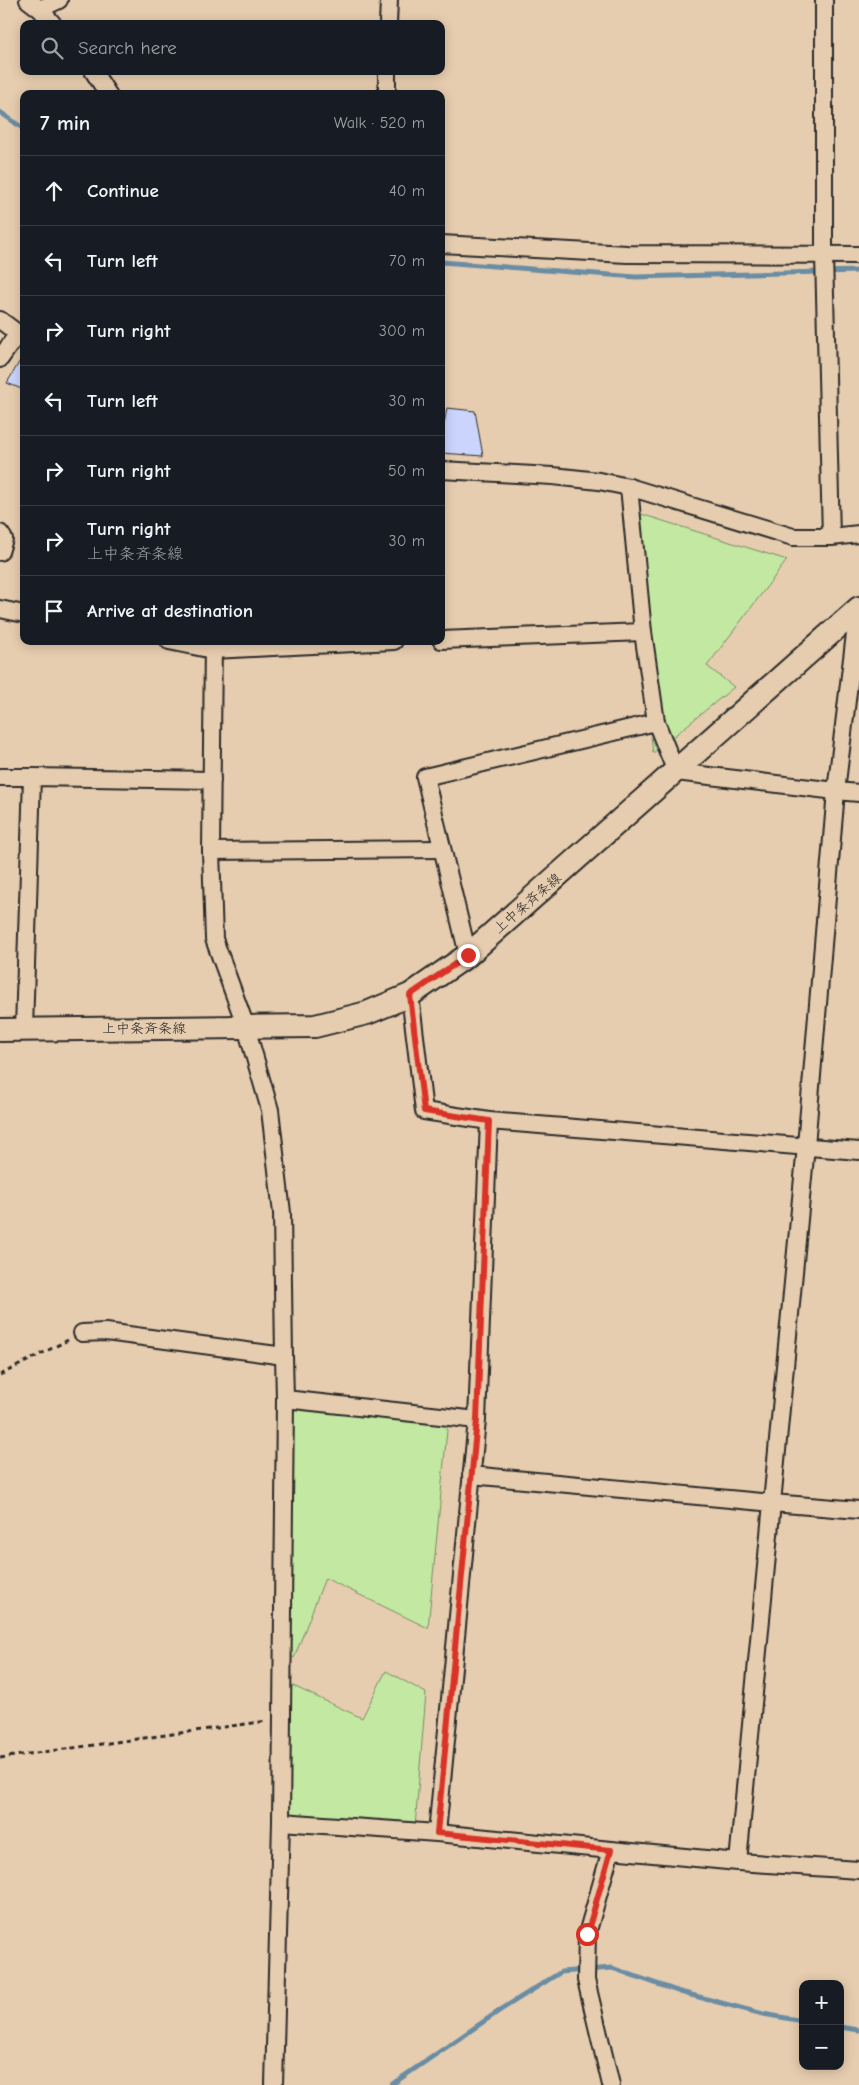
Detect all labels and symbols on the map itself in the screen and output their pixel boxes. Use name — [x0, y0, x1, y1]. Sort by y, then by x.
street label: 上中条斉条線 — [490, 869, 565, 937]
route end — [457, 944, 480, 967]
street label: 上中条斉条線 — [102, 1020, 186, 1037]
route start — [576, 1923, 599, 1946]

